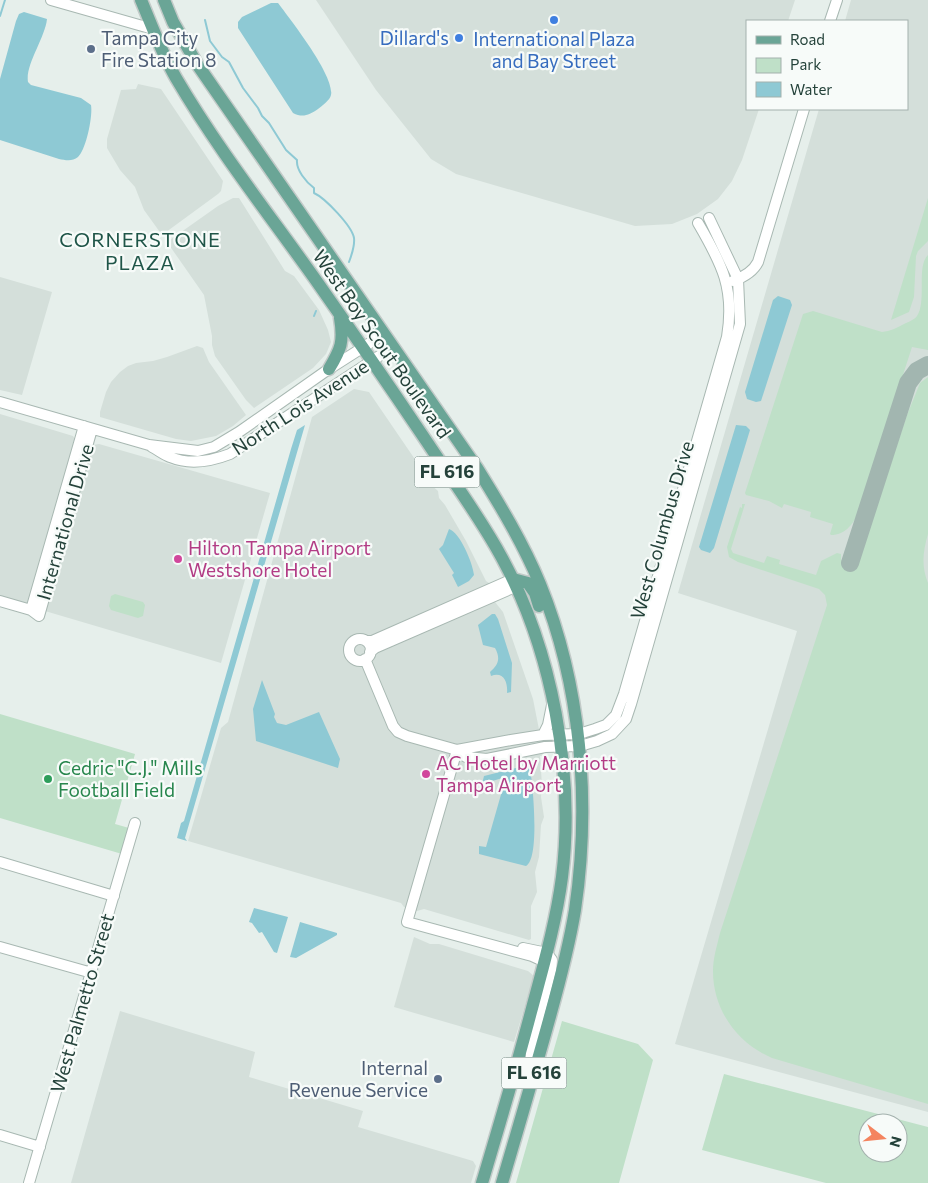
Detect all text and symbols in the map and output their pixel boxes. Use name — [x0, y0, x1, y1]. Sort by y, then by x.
marker: International Plaza and Bay Street — [548, 14, 560, 26]
legend — [746, 20, 908, 110]
place label: Tampa City Fire Station 8 — [101, 26, 216, 71]
place label: Dillard's — [380, 26, 449, 49]
place label: International Plaza and Bay Street — [473, 27, 635, 72]
text: Road — [790, 30, 825, 48]
marker: Dillard's — [453, 32, 465, 44]
marker: Tampa City Fire Station 8 — [85, 43, 97, 55]
text: Park — [790, 55, 821, 73]
text: Water — [790, 80, 832, 98]
district label: CORNERSTONE PLAZA — [59, 227, 221, 274]
street label: West Boy Scout Boulevard — [308, 245, 456, 443]
street label: North Lois Avenue — [227, 354, 372, 459]
street label: West Columbus Drive — [625, 438, 698, 622]
street label: International Drive — [31, 441, 98, 603]
road number: FL 616 — [414, 457, 480, 488]
place label: Hilton Tampa Airport Westshore Hotel — [188, 536, 371, 581]
marker: Hilton Tampa Airport Westshore Hotel — [172, 553, 184, 565]
place label: AC Hotel by Marriott Tampa Airport — [436, 751, 616, 796]
place label: Cedric "C.J." Mills Football Field — [58, 756, 203, 801]
marker: AC Hotel by Marriott Tampa Airport — [420, 768, 432, 780]
marker: Cedric "C.J." Mills Football Field — [42, 773, 54, 785]
street label: West Palmetto Street — [45, 910, 118, 1095]
place label: Internal Revenue Service — [289, 1056, 428, 1101]
road number: FL 616 — [502, 1058, 566, 1088]
marker: Internal Revenue Service — [432, 1073, 444, 1085]
north arrow — [858, 1113, 908, 1163]
text: N — [886, 1134, 906, 1149]

